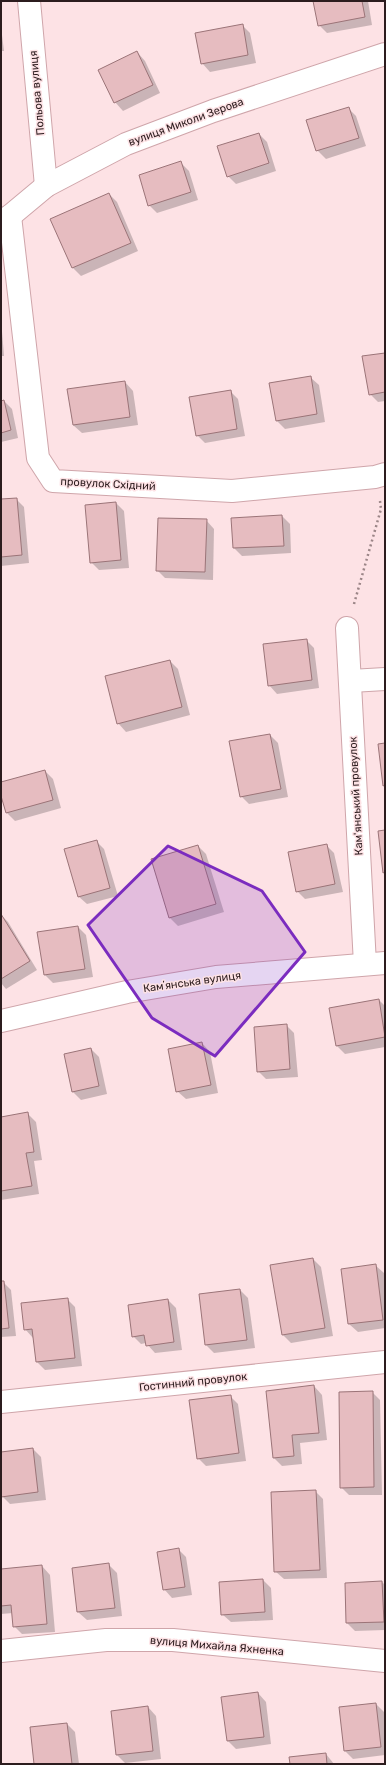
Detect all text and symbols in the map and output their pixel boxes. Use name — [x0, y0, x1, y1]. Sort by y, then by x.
street label: Польова вулиця — [27, 50, 47, 136]
street label: вулиця Миколи Зерова — [127, 95, 245, 149]
street label: провулок Східний — [60, 475, 156, 493]
street label: Кам'янський провулок — [346, 736, 366, 856]
street label: Камʼянська вулиця — [142, 969, 242, 995]
street label: Гостинний провулок — [138, 1370, 248, 1394]
street label: вулиця Михайла Яхненка — [149, 1634, 285, 1658]

